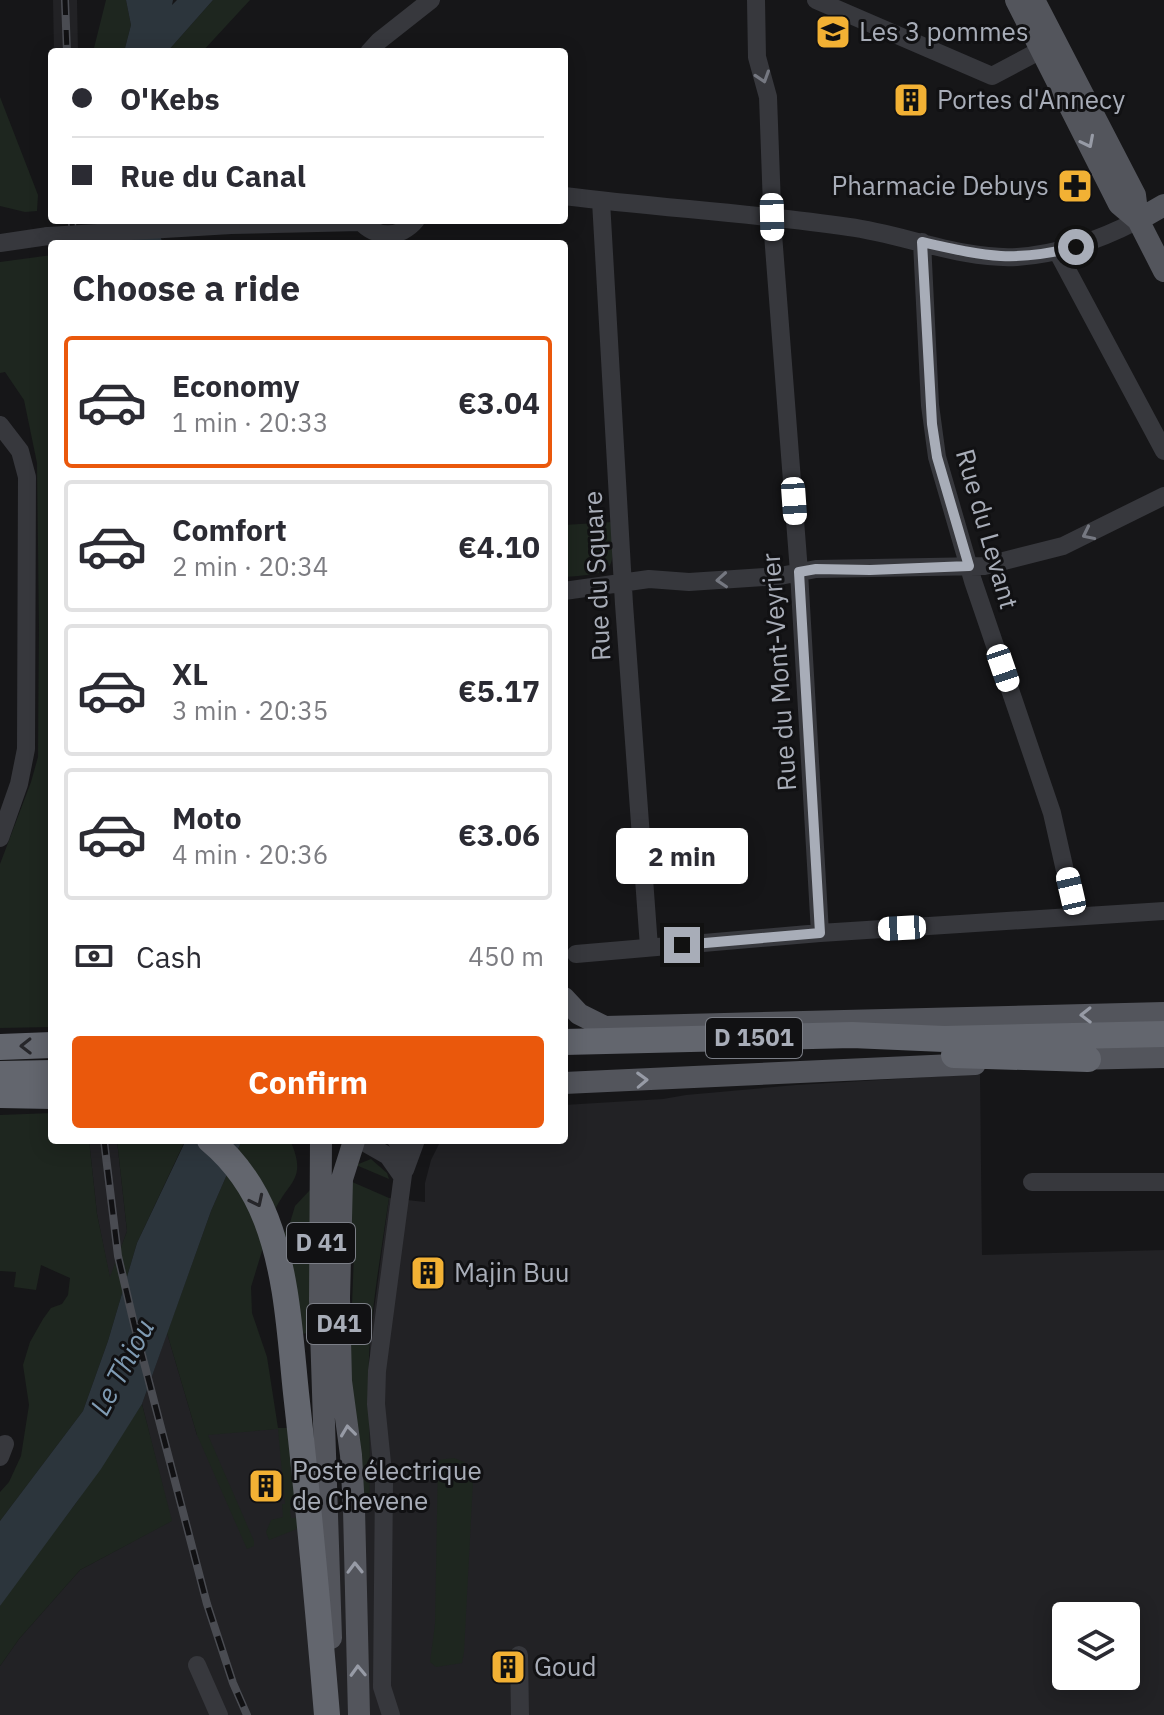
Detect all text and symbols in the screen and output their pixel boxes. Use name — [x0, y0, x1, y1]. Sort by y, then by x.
school or university icon: Les 3 pommes — [814, 13, 852, 51]
place label: Les 3 pommes — [859, 14, 1029, 48]
one-way arrow — [753, 69, 769, 83]
text: O'Kebs — [120, 79, 220, 118]
building icon: Portes d'Annecy — [892, 81, 930, 119]
place label: Portes d'Annecy — [937, 82, 1125, 116]
one-way arrow — [1079, 133, 1094, 148]
text: Rue du Canal — [120, 156, 306, 195]
pharmacy icon: Pharmacie Debuys — [1056, 167, 1094, 205]
place label: Pharmacie Debuys — [831, 168, 1049, 202]
car — [760, 193, 784, 241]
route start — [1058, 229, 1094, 265]
text: Choose a ride — [72, 264, 300, 311]
icon: car — [76, 366, 148, 438]
text: Economy — [172, 366, 300, 405]
text: €3.04 — [458, 383, 540, 422]
text: 1 min · 20:33 — [172, 405, 328, 439]
street label: Rue du Levant — [949, 445, 1027, 613]
car — [780, 476, 808, 526]
street label: Rue du Square — [575, 490, 617, 662]
icon: car — [76, 510, 148, 582]
text: Comfort — [172, 510, 287, 549]
one-way arrow — [1082, 524, 1096, 540]
text: €4.10 — [458, 527, 540, 566]
text: 2 min · 20:34 — [172, 549, 328, 583]
street label: Rue du Mont-Veyrier — [753, 551, 803, 792]
one-way arrow — [715, 571, 728, 588]
car — [984, 641, 1022, 695]
icon: car — [76, 654, 148, 726]
text: XL — [172, 654, 208, 693]
text: €5.17 — [458, 671, 540, 710]
text: 3 min · 20:35 — [172, 693, 328, 727]
icon: car — [76, 798, 148, 870]
text: Moto — [172, 798, 242, 837]
text: €3.06 — [458, 815, 540, 854]
callout: 2 min — [616, 829, 748, 885]
text: 4 min · 20:36 — [172, 837, 328, 871]
text: 2 min — [648, 839, 716, 873]
car — [1054, 865, 1088, 917]
car — [877, 915, 927, 941]
route end — [664, 927, 700, 963]
icon: cash — [72, 934, 116, 978]
text: Cash — [136, 937, 202, 976]
text: 450 m — [468, 939, 544, 973]
one-way arrow — [1079, 1006, 1092, 1023]
road number: D 1501 — [706, 1018, 802, 1058]
button: Confirm — [72, 1036, 544, 1128]
one-way arrow — [19, 1037, 32, 1055]
one-way arrow — [636, 1072, 649, 1089]
one-way arrow — [248, 1192, 263, 1207]
road number: D 41 — [287, 1223, 355, 1263]
building icon: Majin Buu — [409, 1254, 447, 1292]
place label: Majin Buu — [454, 1255, 569, 1289]
road number: D41 — [307, 1304, 371, 1344]
water label: Le Thiou — [81, 1312, 162, 1421]
one-way arrow — [340, 1424, 357, 1438]
place label: Poste électrique de Chevene — [292, 1453, 482, 1517]
building icon: Poste électrique de Chevene — [247, 1467, 285, 1505]
one-way arrow — [347, 1561, 364, 1574]
map controls — [1052, 1602, 1140, 1690]
button: layers — [1052, 1602, 1140, 1690]
building icon: Goud — [489, 1648, 527, 1686]
place label: Goud — [534, 1649, 596, 1683]
one-way arrow — [350, 1664, 367, 1677]

